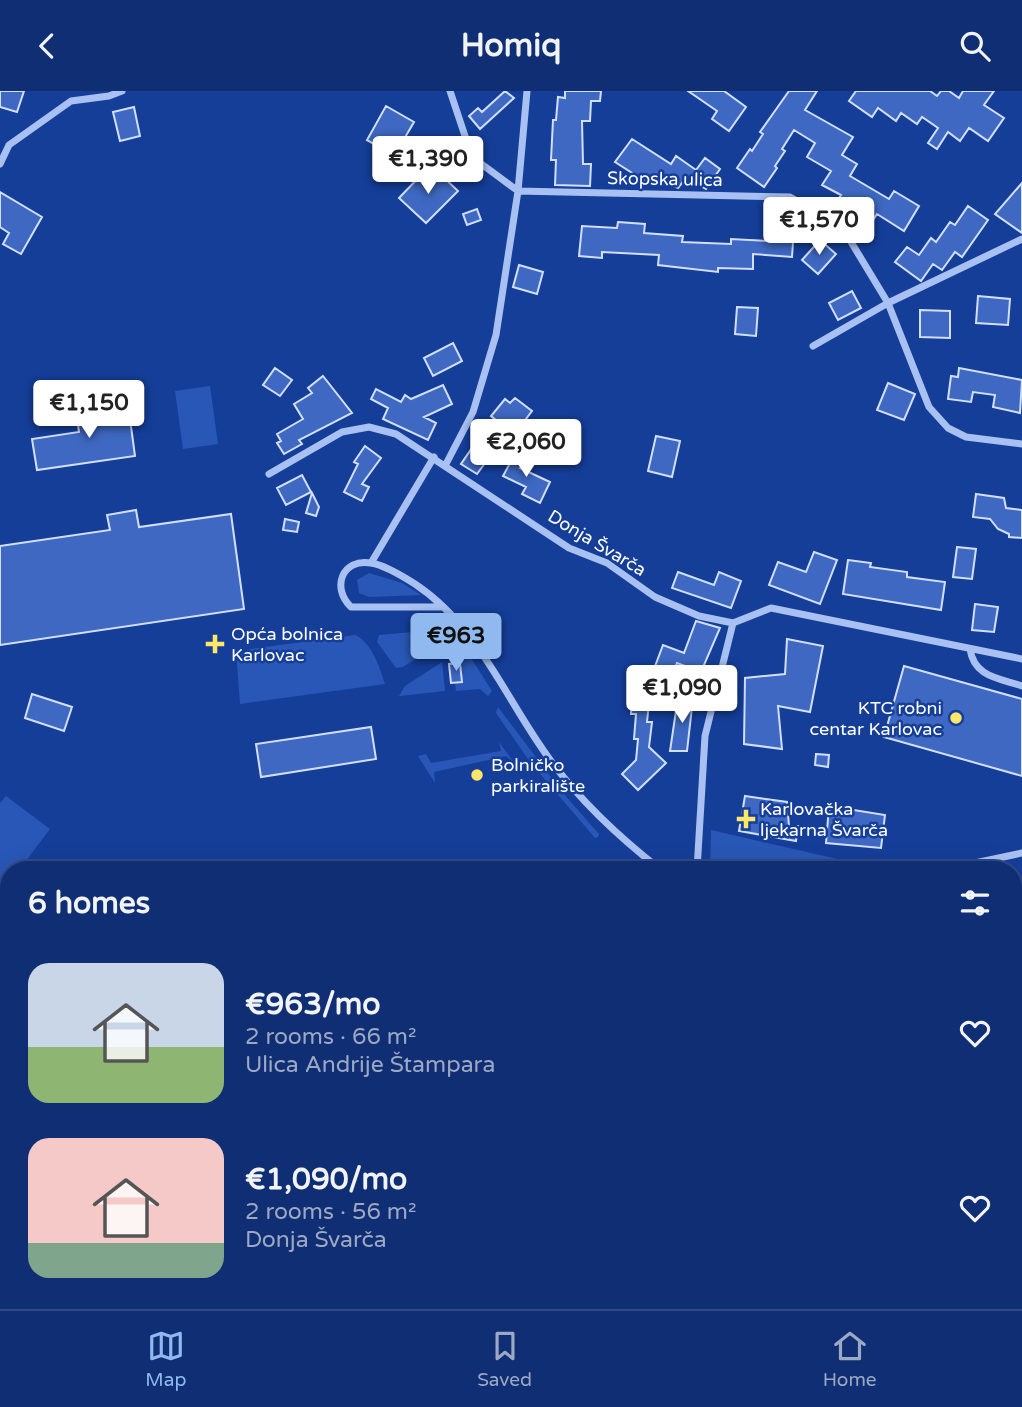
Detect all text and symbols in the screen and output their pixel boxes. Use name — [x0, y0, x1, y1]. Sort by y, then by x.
icon: back — [28, 27, 66, 65]
text: Homiq — [461, 27, 561, 65]
icon: search — [956, 27, 994, 65]
pin: €1,390 — [371, 137, 485, 196]
text: €1,390 — [388, 145, 468, 173]
street label: Skopska ulica — [607, 167, 723, 191]
pin: €1,570 — [762, 197, 876, 257]
text: €1,570 — [779, 206, 859, 234]
pin: €1,150 — [32, 381, 146, 440]
text: €1,150 — [49, 389, 129, 417]
pin: €2,060 — [469, 419, 583, 479]
text: €2,060 — [486, 428, 566, 456]
street label: Donja Švarča — [544, 505, 650, 581]
pin: €963 — [415, 613, 497, 673]
text: €963 — [426, 622, 486, 650]
place label: Opća bolnica Karlovac — [231, 623, 343, 666]
marker: Opća bolnica Karlovac — [205, 634, 225, 654]
pin: €1,090 — [625, 665, 739, 725]
text: €1,090 — [642, 674, 722, 702]
place label: KTC robni centar Karlovac — [809, 697, 942, 740]
marker: KTC robni centar Karlovac — [948, 710, 964, 726]
place label: Bolničko parkiralište — [491, 754, 585, 797]
marker: Bolničko parkiralište — [469, 767, 485, 783]
place label: Karlovačka ljekarna Švarča — [760, 798, 888, 841]
marker: Karlovačka ljekarna Švarča — [738, 811, 754, 827]
icon: filters — [956, 884, 994, 922]
text: 6 homes — [28, 885, 150, 922]
text: €963/mo — [245, 986, 381, 1023]
icon: home — [84, 991, 168, 1075]
icon: heart — [956, 1014, 994, 1052]
text: 2 rooms · 66 m² — [245, 1023, 416, 1051]
text: Ulica Andrije Štampara — [245, 1051, 495, 1079]
text: €1,090/mo — [245, 1161, 407, 1198]
icon: home — [84, 1166, 168, 1250]
icon: heart — [956, 1189, 994, 1227]
text: 2 rooms · 56 m² — [245, 1198, 416, 1226]
text: Donja Švarča — [245, 1226, 387, 1254]
tab: Map — [145, 1327, 186, 1391]
tab: Saved — [477, 1327, 532, 1391]
tab: Home — [823, 1327, 877, 1391]

